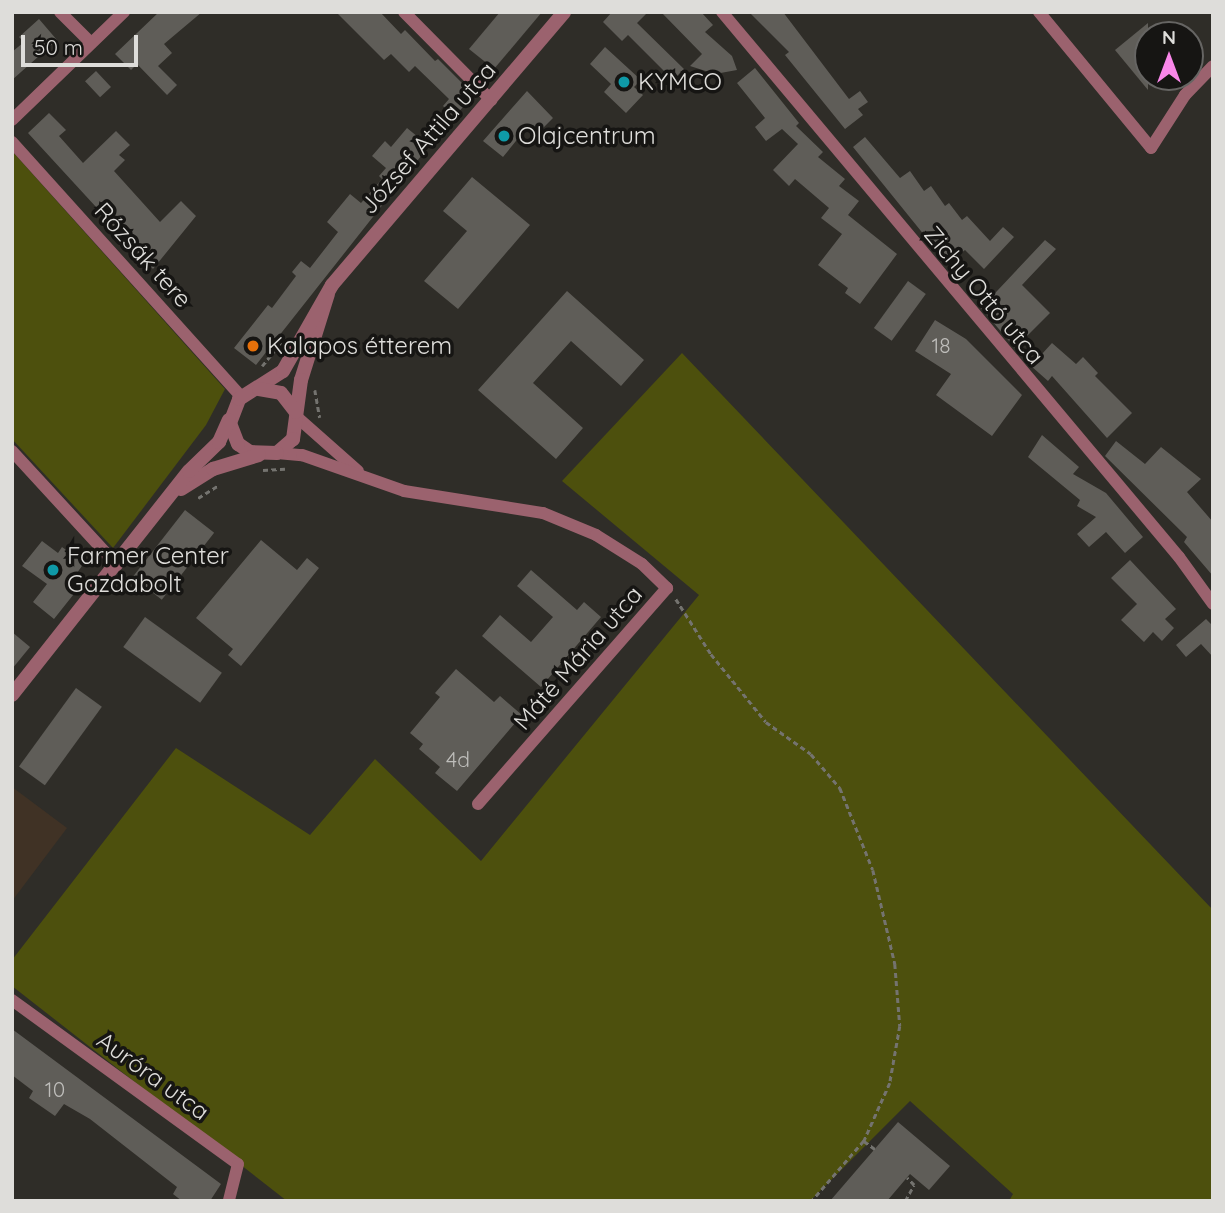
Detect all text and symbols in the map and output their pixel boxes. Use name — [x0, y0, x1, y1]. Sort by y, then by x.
scale bar — [24, 21, 142, 65]
north arrow — [1134, 21, 1204, 91]
text: N — [1162, 25, 1176, 49]
text: 50 m — [34, 34, 83, 60]
street label: József Attila utca — [354, 56, 502, 220]
place label: KYMCO — [638, 68, 722, 96]
marker: KYMCO — [616, 74, 632, 90]
place label: Olajcentrum — [518, 122, 656, 150]
marker: Olajcentrum — [496, 128, 512, 144]
street label: Rózsák tere — [88, 197, 198, 313]
street label: Zichy Ottó utca — [918, 220, 1050, 370]
place label: Kalapos étterem — [267, 332, 452, 360]
house number: 18 — [931, 332, 951, 358]
marker: Kalapos étterem — [245, 338, 261, 354]
place label: Farmer Center Gazdabolt — [67, 542, 229, 598]
marker: Farmer Center Gazdabolt — [45, 562, 61, 578]
street label: Máté Mária utca — [508, 580, 648, 736]
house number: 4d — [446, 746, 470, 772]
street label: Auróra utca — [91, 1026, 215, 1126]
house number: 10 — [45, 1076, 65, 1102]

